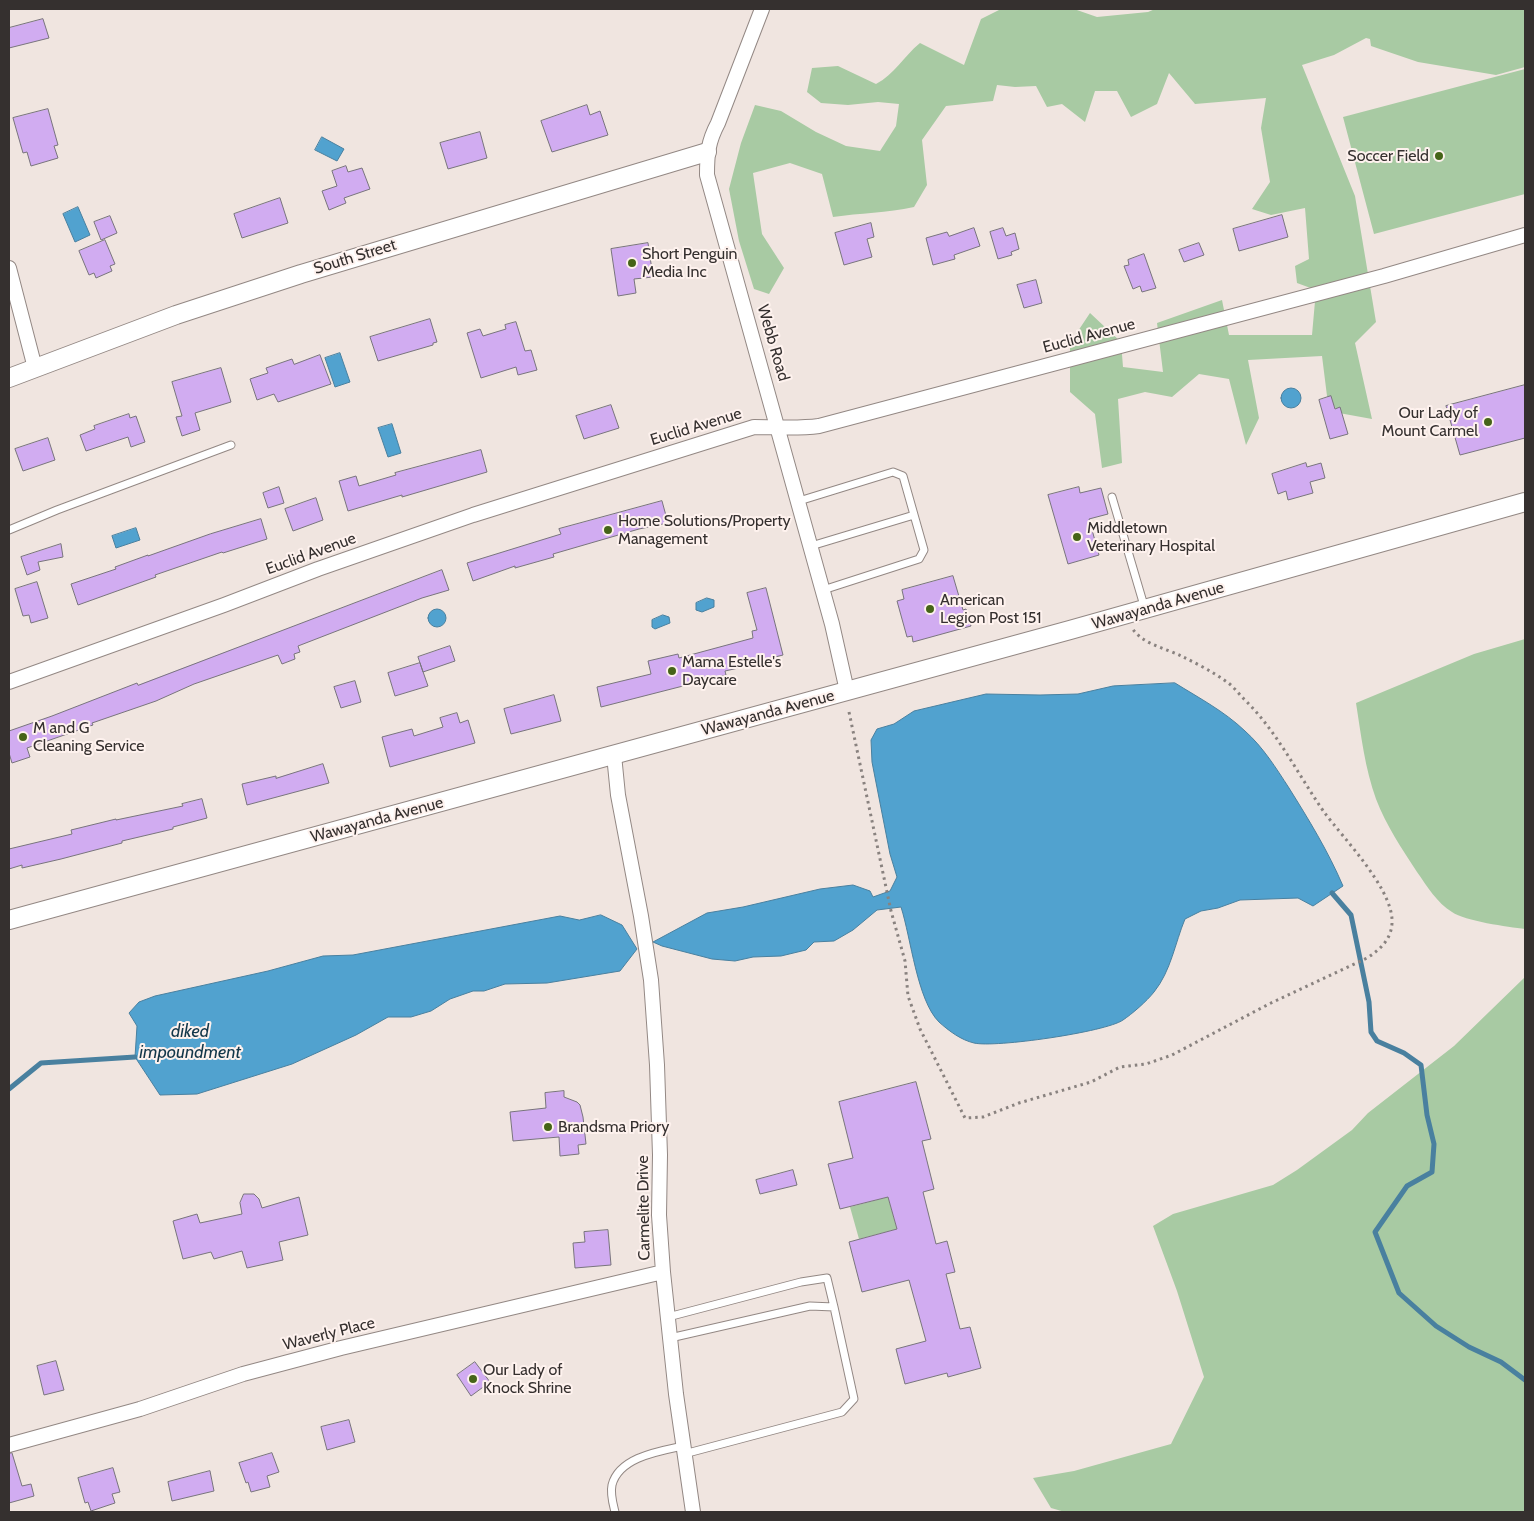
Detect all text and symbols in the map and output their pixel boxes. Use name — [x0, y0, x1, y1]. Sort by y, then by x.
place label: Soccer Field — [1347, 146, 1429, 166]
marker: Soccer Field — [1433, 150, 1445, 162]
street label: South Street — [311, 235, 399, 279]
place label: Short Penguin Media Inc — [642, 244, 738, 282]
marker: Short Penguin Media Inc — [626, 257, 638, 269]
street label: Webb Road — [753, 302, 793, 384]
street label: Euclid Avenue — [1041, 314, 1137, 358]
place label: Our Lady of Mount Carmel — [1382, 403, 1478, 441]
street label: Euclid Avenue — [648, 404, 744, 450]
marker: Our Lady of Mount Carmel — [1482, 416, 1494, 428]
place label: Home Solutions/Property Management — [618, 511, 791, 549]
place label: Middletown Veterinary Hospital — [1087, 518, 1215, 556]
marker: Home Solutions/Property Management — [602, 524, 614, 536]
street label: Euclid Avenue — [263, 529, 359, 579]
marker: Middletown Veterinary Hospital — [1071, 531, 1083, 543]
street label: Wawayanda Avenue — [1090, 578, 1226, 634]
place label: American Legion Post 151 — [940, 590, 1042, 628]
marker: American Legion Post 151 — [924, 603, 936, 615]
place label: Mama Estelle's Daycare — [682, 652, 781, 690]
marker: Mama Estelle's Daycare — [666, 665, 678, 677]
street label: Wawayanda Avenue — [700, 686, 836, 740]
place label: M and G Cleaning Service — [33, 718, 144, 756]
marker: M and G Cleaning Service — [17, 731, 29, 743]
street label: Wawayanda Avenue — [309, 793, 445, 847]
water label: diked impoundment — [139, 1021, 241, 1064]
place label: Brandsma Priory — [558, 1117, 669, 1137]
marker: Brandsma Priory — [542, 1121, 554, 1133]
street label: Carmelite Drive — [633, 1155, 655, 1261]
street label: Waverly Place — [281, 1313, 377, 1355]
place label: Our Lady of Knock Shrine — [483, 1360, 571, 1398]
marker: Our Lady of Knock Shrine — [467, 1373, 479, 1385]

